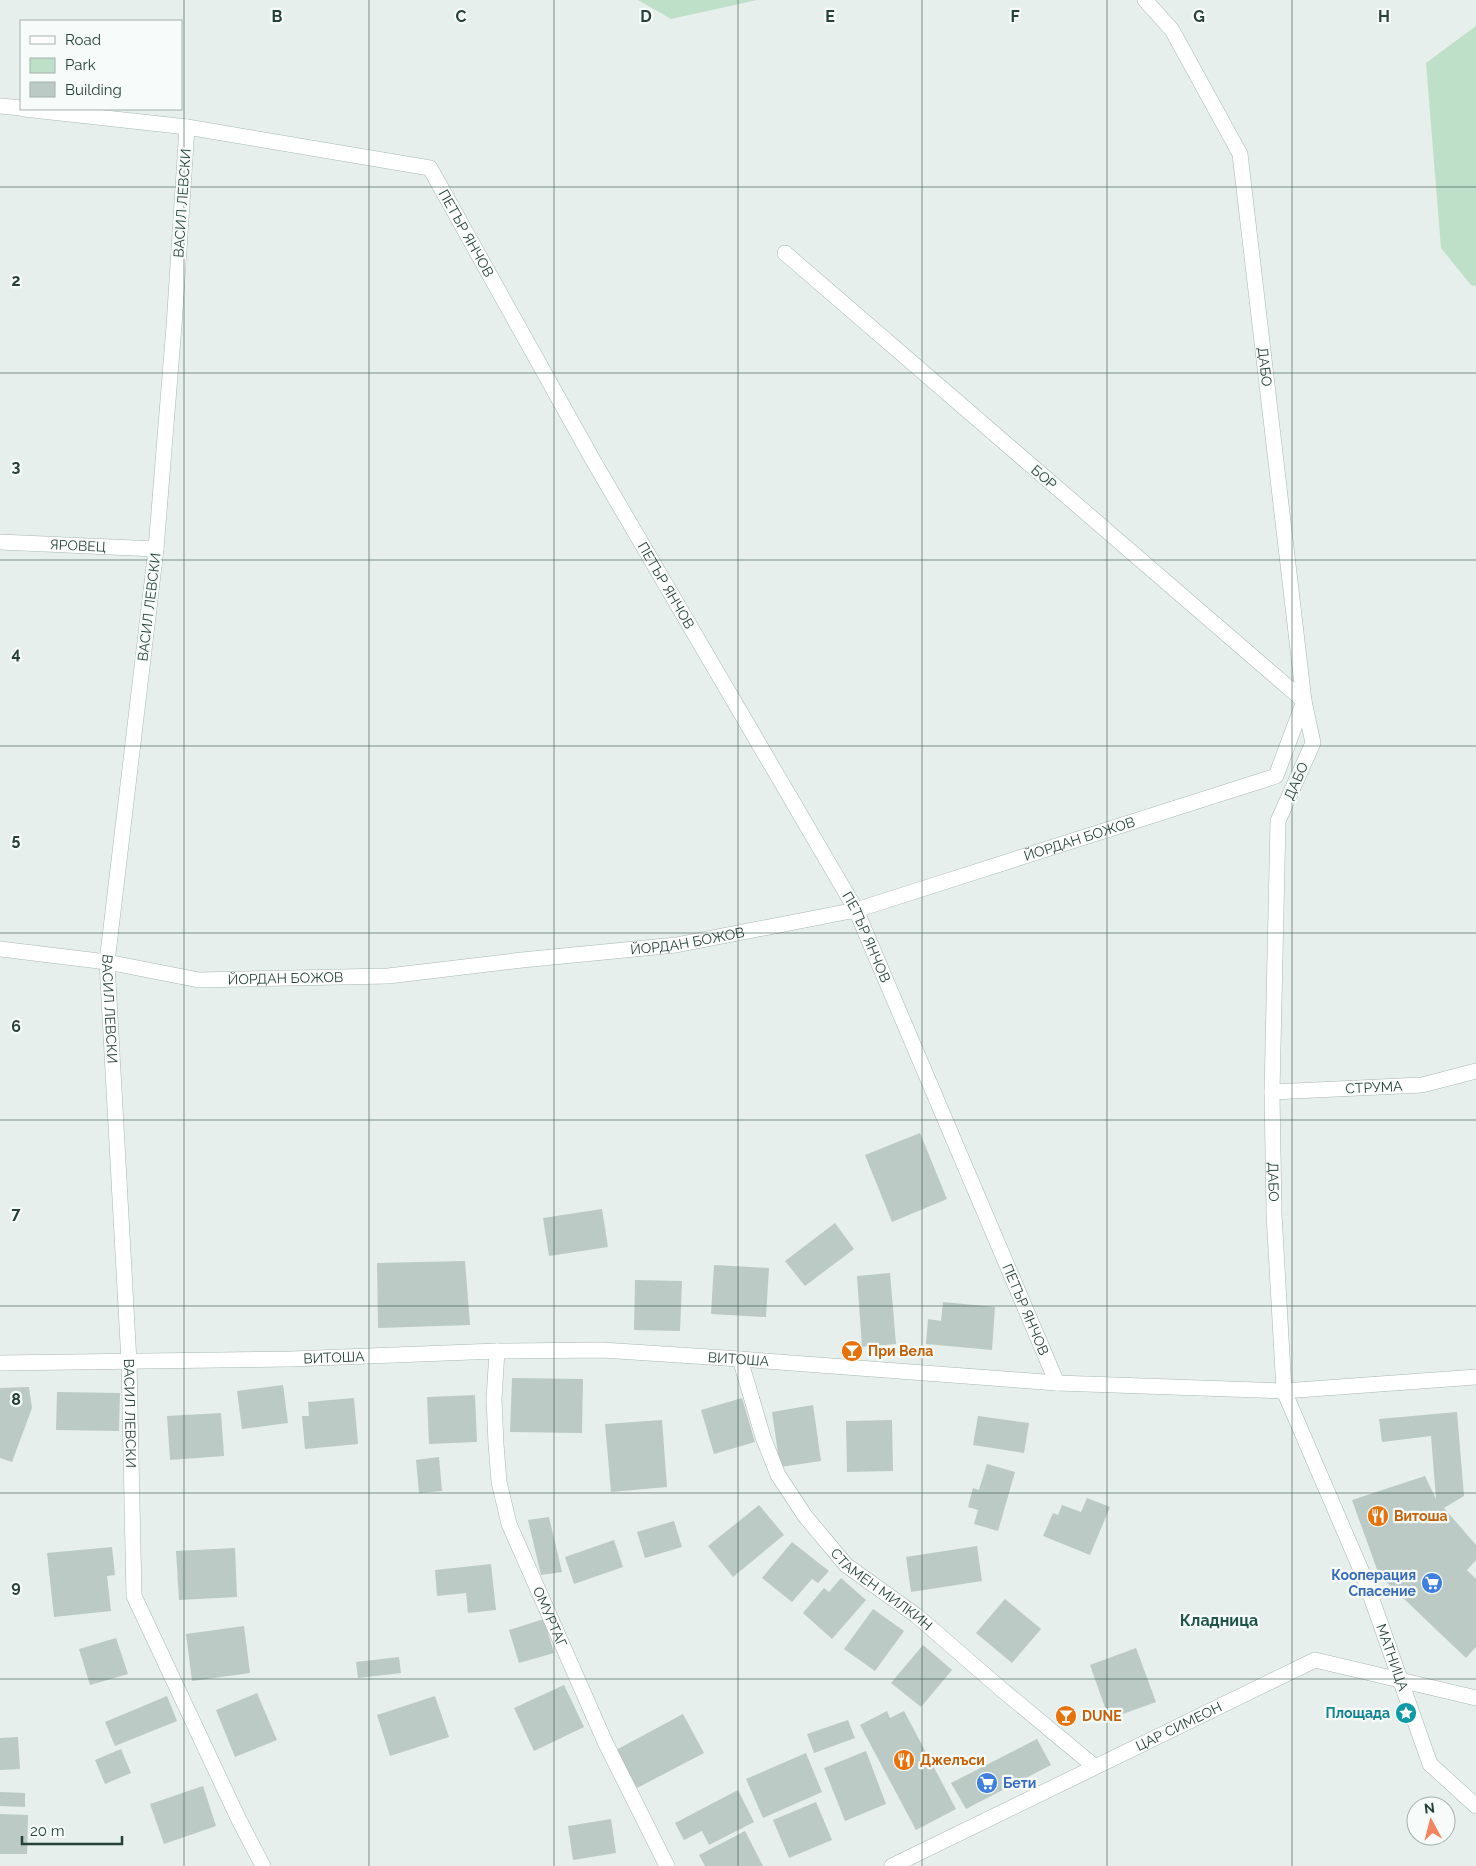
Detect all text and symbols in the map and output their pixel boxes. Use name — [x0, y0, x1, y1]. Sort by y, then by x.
text: B — [272, 7, 283, 26]
text: C — [456, 7, 467, 26]
text: D — [640, 7, 652, 26]
text: E — [825, 7, 835, 26]
text: F — [1010, 7, 1020, 26]
text: G — [1193, 7, 1205, 26]
text: H — [1378, 7, 1390, 26]
legend — [20, 20, 182, 110]
text: Road — [65, 31, 101, 49]
text: Park — [65, 56, 96, 74]
text: Building — [65, 81, 122, 99]
street label: ВАСИЛ ЛЕВСКИ — [170, 148, 194, 258]
street label: ПЕТЪР ЯНЧОВ — [436, 187, 497, 280]
text: 2 — [11, 271, 21, 290]
street label: ДАБО — [1255, 346, 1275, 387]
text: 3 — [12, 457, 21, 476]
street label: БОР — [1028, 462, 1060, 493]
street label: ЯРОВЕЦ — [49, 536, 106, 555]
street label: ПЕТЪР ЯНЧОВ — [635, 539, 698, 632]
street label: ВАСИЛ ЛЕВСКИ — [134, 552, 164, 662]
text: 4 — [11, 644, 21, 663]
street label: ДАБО — [1281, 760, 1311, 802]
street label: ЙОРДАН БОЖОВ — [1021, 814, 1137, 864]
text: 5 — [12, 830, 21, 849]
street label: ПЕТЪР ЯНЧОВ — [839, 889, 894, 985]
street label: ЙОРДАН БОЖОВ — [629, 924, 746, 957]
street label: ВАСИЛ ЛЕВСКИ — [99, 953, 121, 1064]
street label: ЙОРДАН БОЖОВ — [227, 969, 343, 987]
text: 6 — [11, 1017, 21, 1036]
street label: СТРУМА — [1345, 1078, 1403, 1097]
street label: ДАБО — [1265, 1162, 1282, 1202]
text: 7 — [12, 1204, 21, 1223]
street label: ПЕТЪР ЯНЧОВ — [999, 1261, 1052, 1357]
bar icon: При Вела — [840, 1339, 864, 1363]
place label: При Вела — [868, 1343, 933, 1359]
street label: ВИТОША — [303, 1348, 365, 1367]
street label: ВИТОША — [707, 1349, 770, 1369]
street label: ВАСИЛ ЛЕВСКИ — [121, 1358, 139, 1468]
text: 8 — [11, 1390, 21, 1409]
restaurant icon: Витоша — [1366, 1504, 1390, 1528]
place label: Витоша — [1394, 1508, 1448, 1524]
street label: СТАМЕН МИЛКИН — [827, 1545, 936, 1634]
place label: Кооперация Спасение — [1331, 1567, 1417, 1599]
supermarket icon: Кооперация Спасение — [1420, 1571, 1444, 1595]
text: 9 — [11, 1577, 21, 1596]
street label: ОМУРТАГ — [530, 1584, 570, 1650]
district label: Кладница — [1180, 1611, 1258, 1630]
street label: МАТНИЦА — [1373, 1622, 1412, 1694]
street label: ЦАР СИМЕОН — [1133, 1699, 1224, 1754]
place icon: Площада — [1394, 1701, 1418, 1725]
bar icon: DUNE — [1054, 1704, 1078, 1728]
place label: Площада — [1326, 1705, 1390, 1721]
place label: DUNE — [1082, 1708, 1122, 1724]
restaurant icon: Джелъси — [892, 1748, 916, 1772]
place label: Джелъси — [920, 1752, 985, 1768]
supermarket icon: Бети — [975, 1771, 999, 1795]
place label: Бети — [1003, 1775, 1036, 1791]
north arrow — [1406, 1796, 1456, 1846]
text: N — [1423, 1800, 1436, 1817]
scale bar — [22, 1814, 122, 1846]
text: 20 m — [30, 1822, 65, 1840]

